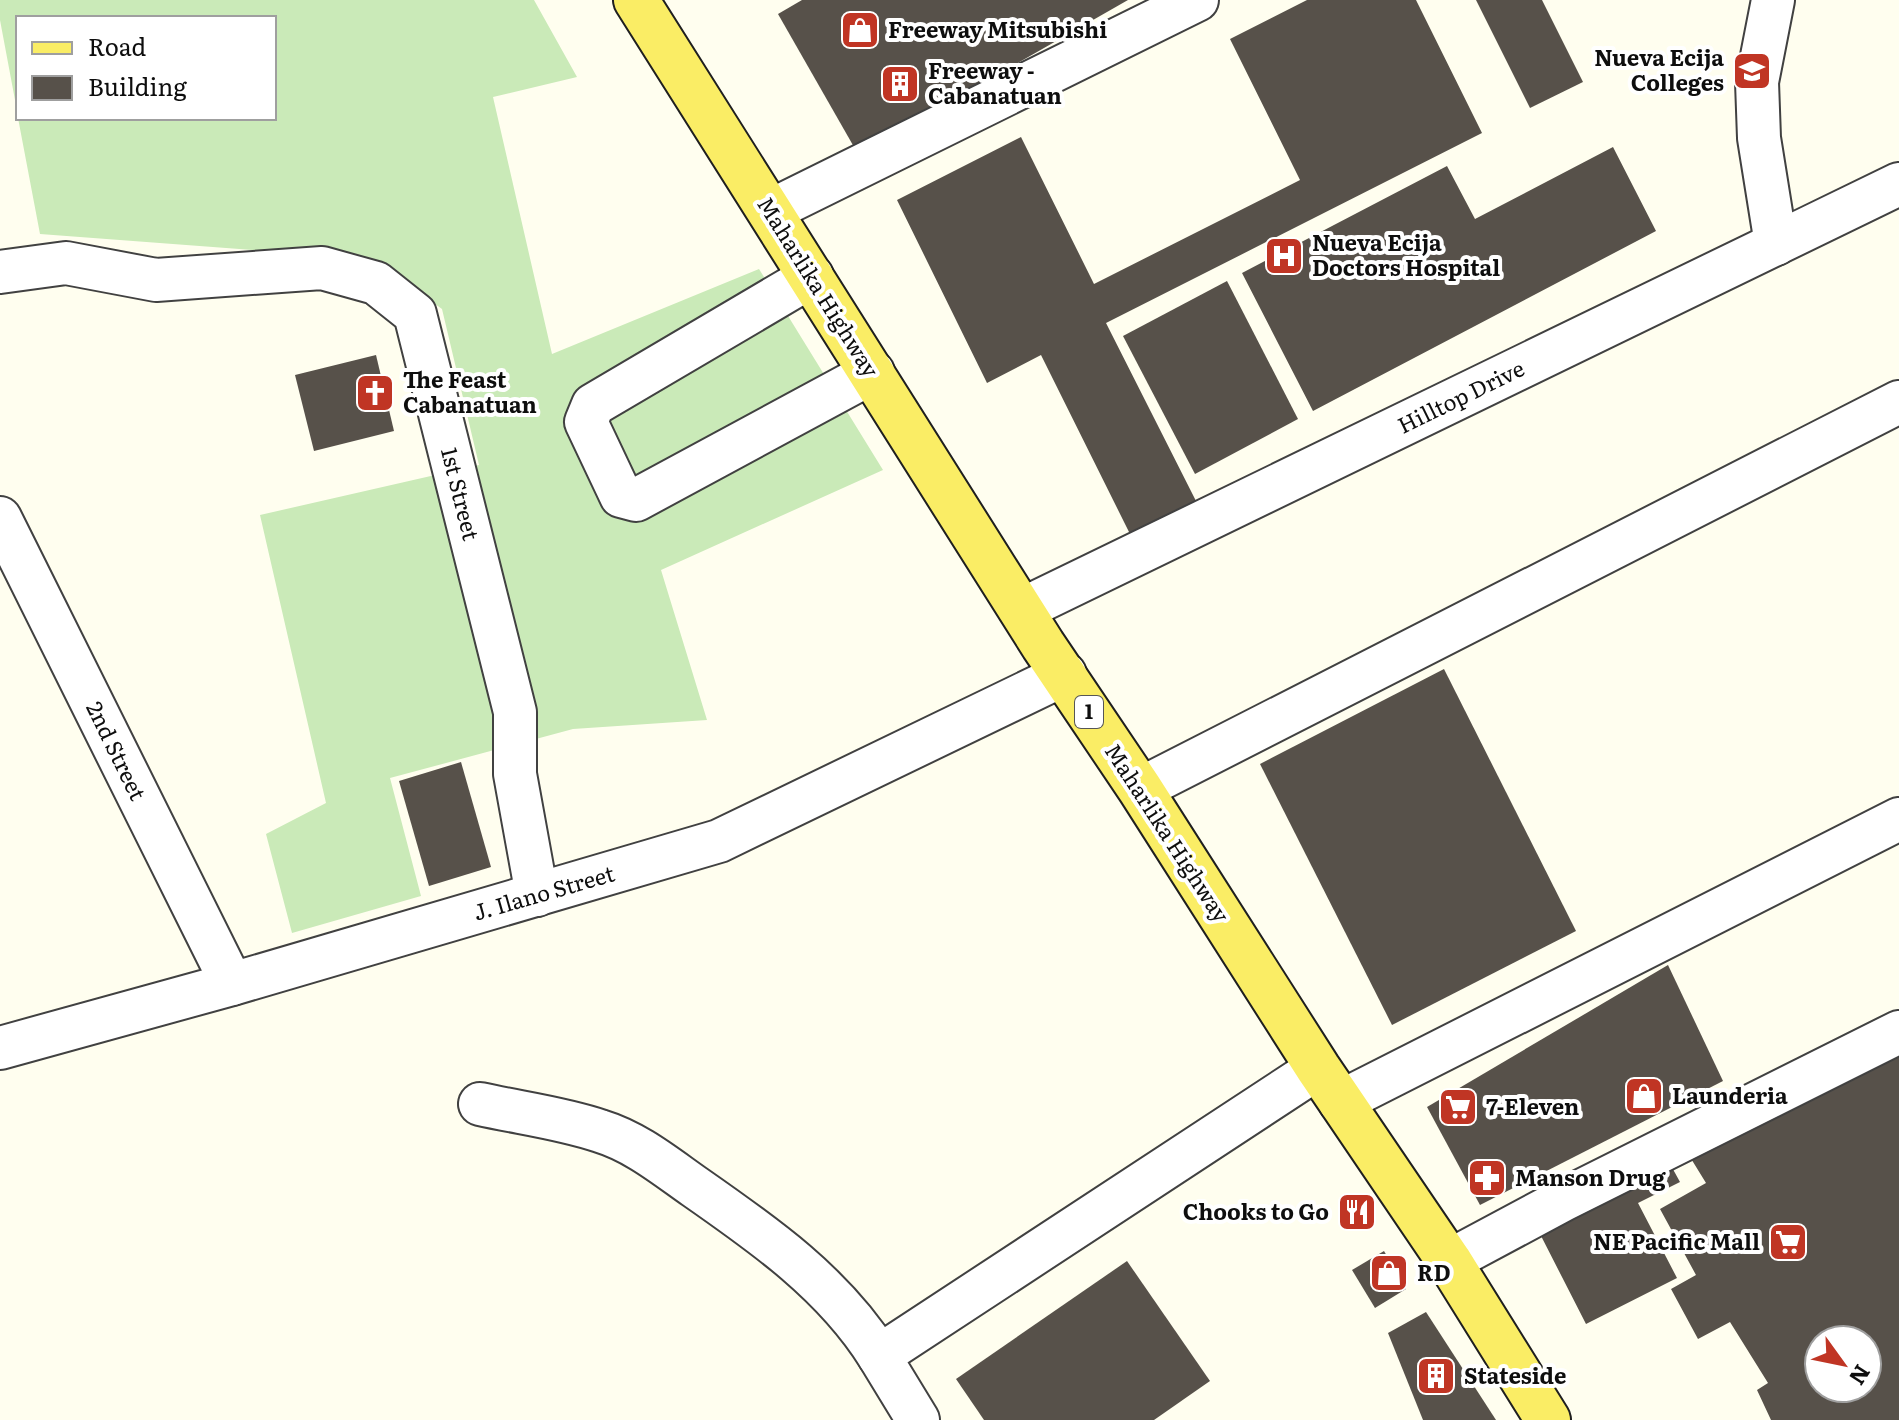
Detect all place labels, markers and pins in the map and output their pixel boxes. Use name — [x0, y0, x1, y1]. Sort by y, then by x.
shop icon: Freeway Mitsubishi — [839, 9, 881, 51]
place label: Freeway Mitsubishi — [888, 12, 1107, 45]
place label: Nueva Ecija Colleges — [1594, 40, 1724, 98]
school or university icon: Nueva Ecija Colleges — [1731, 50, 1773, 92]
place label: Freeway - Cabanatuan — [928, 53, 1062, 111]
building icon: Freeway - Cabanatuan — [879, 63, 921, 105]
place label: Nueva Ecija Doctors Hospital — [1312, 225, 1500, 283]
hospital icon: Nueva Ecija Doctors Hospital — [1263, 235, 1305, 277]
place label: The Feast Cabanatuan — [403, 362, 537, 420]
church icon: The Feast Cabanatuan — [354, 372, 396, 414]
shop icon: Launderia — [1623, 1075, 1665, 1117]
place label: Launderia — [1672, 1078, 1788, 1111]
supermarket icon: 7-Eleven — [1437, 1086, 1479, 1128]
place label: 7-Eleven — [1486, 1089, 1579, 1122]
pharmacy icon: Manson Drug — [1466, 1157, 1508, 1199]
place label: Manson Drug — [1515, 1160, 1666, 1193]
restaurant icon: Chooks to Go — [1336, 1191, 1378, 1233]
place label: Chooks to Go — [1183, 1194, 1329, 1227]
supermarket icon: NE Pacific Mall — [1767, 1221, 1809, 1263]
place label: NE Pacific Mall — [1593, 1224, 1760, 1257]
shop icon: RD — [1368, 1252, 1410, 1294]
place label: RD — [1417, 1255, 1451, 1288]
building icon: Stateside — [1415, 1355, 1457, 1397]
place label: Stateside — [1464, 1358, 1566, 1391]

